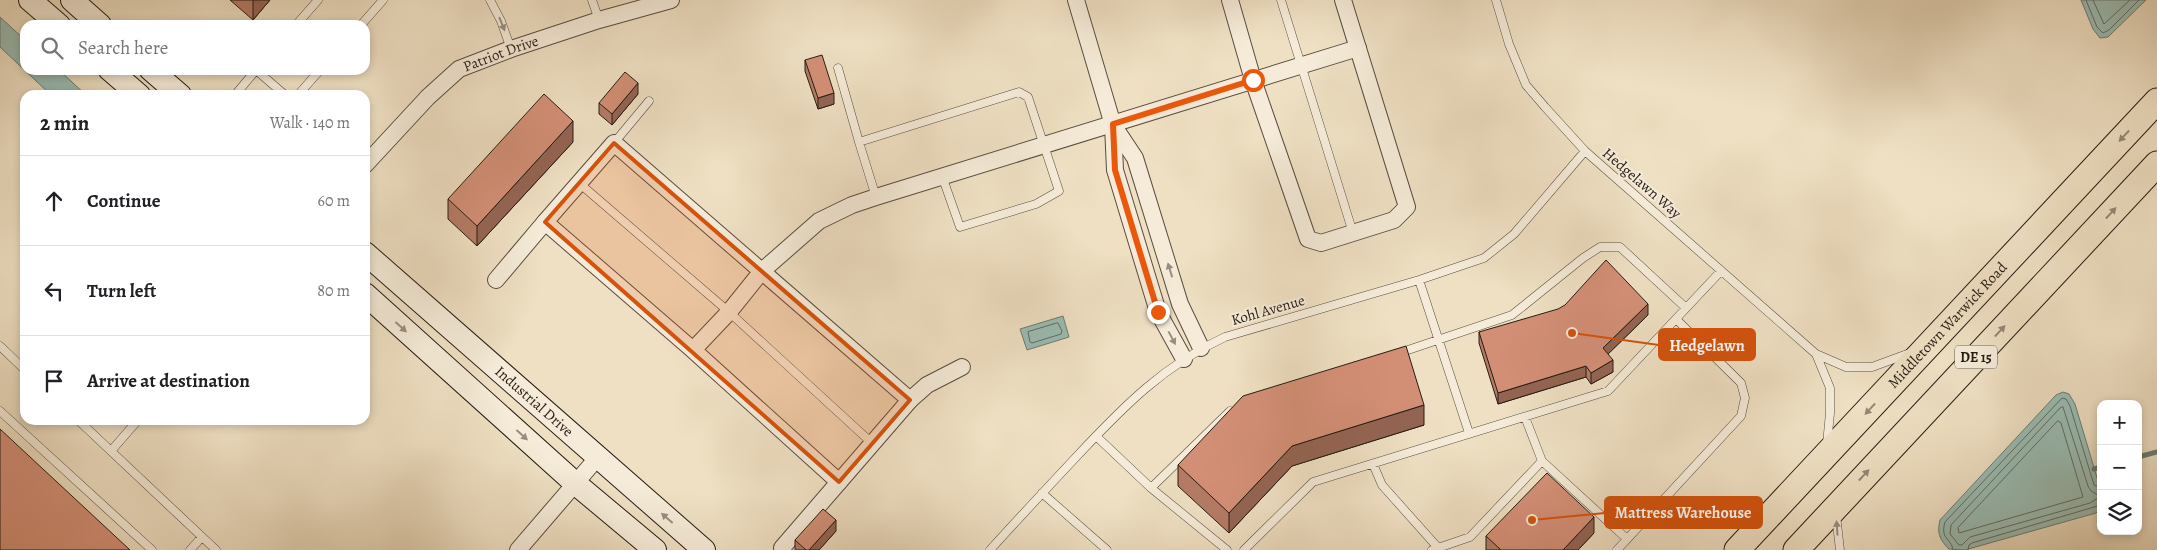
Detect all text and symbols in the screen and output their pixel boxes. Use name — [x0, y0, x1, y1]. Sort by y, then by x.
one-way arrow — [498, 17, 506, 32]
search box — [20, 20, 370, 75]
street label: Patriot Drive — [460, 31, 541, 77]
icon: search — [38, 34, 66, 62]
text: Search here — [78, 35, 168, 61]
route start — [1242, 69, 1265, 92]
text: 2 min — [40, 109, 89, 137]
text: Walk · 140 m — [270, 112, 350, 134]
one-way arrow — [2118, 130, 2130, 142]
street label: Hedgelawn Way — [1598, 143, 1686, 223]
icon: ahead — [40, 187, 68, 215]
text: Continue — [87, 188, 161, 214]
text: 60 m — [318, 190, 350, 212]
one-way arrow — [2105, 208, 2117, 220]
street label: Middletown Warwick Road — [1883, 257, 2012, 393]
one-way arrow — [1165, 262, 1173, 277]
icon: left — [40, 277, 68, 305]
text: Turn left — [87, 278, 156, 304]
text: 80 m — [317, 280, 350, 302]
street label: Kohl Avenue — [1229, 290, 1307, 330]
route end — [1147, 301, 1170, 324]
one-way arrow — [395, 321, 407, 333]
one-way arrow — [1994, 326, 2006, 338]
callout: Hedgelawn — [1659, 329, 1755, 360]
one-way arrow — [1168, 332, 1177, 345]
text: Hedgelawn — [1669, 335, 1745, 357]
road number: DE 15 — [1955, 346, 1997, 368]
street label: Industrial Drive — [491, 361, 578, 441]
icon: arrive — [40, 367, 68, 395]
text: Arrive at destination — [87, 368, 250, 394]
map controls — [2097, 400, 2142, 535]
button: + — [2097, 400, 2142, 445]
one-way arrow — [1864, 403, 1875, 416]
one-way arrow — [516, 429, 528, 441]
button: − — [2097, 445, 2142, 490]
one-way arrow — [1858, 470, 1870, 482]
button: layers — [2097, 490, 2142, 535]
callout: Mattress Warehouse — [1605, 497, 1762, 528]
text: Mattress Warehouse — [1615, 502, 1751, 524]
one-way arrow — [662, 512, 674, 524]
one-way arrow — [1832, 520, 1840, 536]

